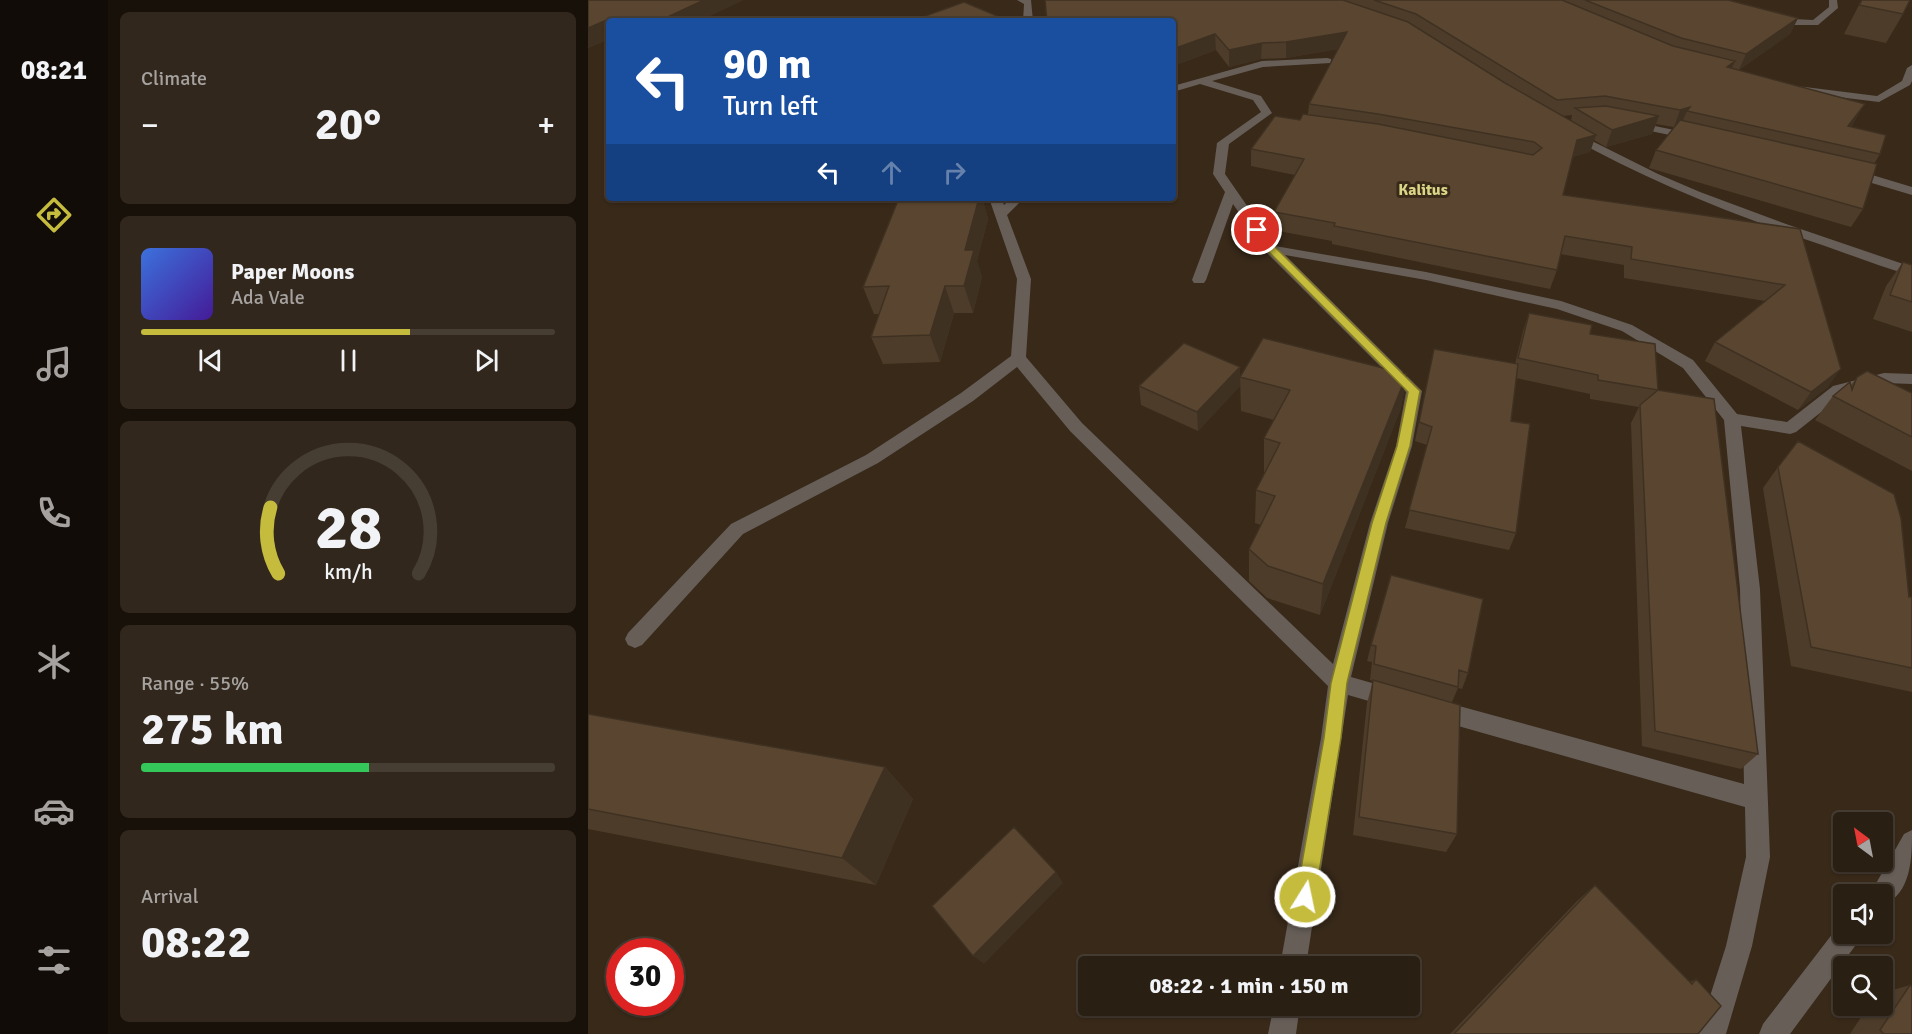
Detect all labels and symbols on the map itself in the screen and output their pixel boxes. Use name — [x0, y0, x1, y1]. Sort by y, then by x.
district label: Kalitus — [1398, 180, 1448, 200]
pin — [1231, 204, 1282, 255]
north arrow — [1833, 812, 1893, 872]
position arrow — [1273, 865, 1337, 929]
speed limit sign: 30 — [606, 938, 684, 1016]

